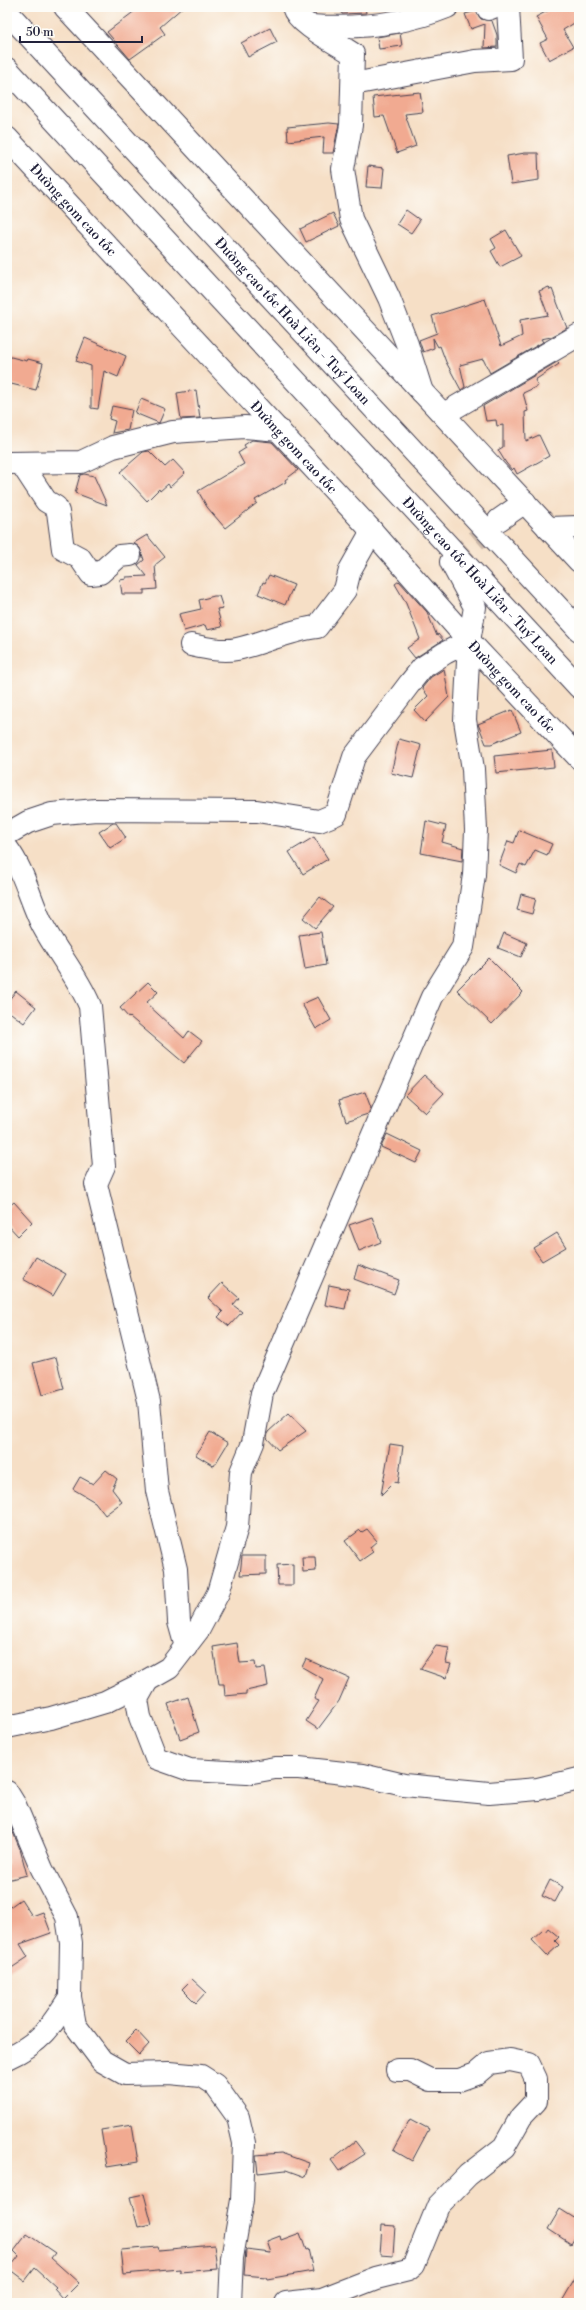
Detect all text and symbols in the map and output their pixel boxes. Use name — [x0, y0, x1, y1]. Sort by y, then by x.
scale bar — [20, 18, 142, 44]
text: 50 m — [26, 25, 54, 40]
street label: Đường gom cao tốc — [25, 160, 120, 261]
street label: Đường cao tốc Hoà Liên - Tuý Loan — [210, 234, 375, 410]
street label: Đường gom cao tốc — [246, 398, 341, 498]
street label: Đường cao tốc Hoà Liên - Tuý Loan — [398, 494, 562, 669]
street label: Đường gom cao tốc — [464, 638, 559, 738]

